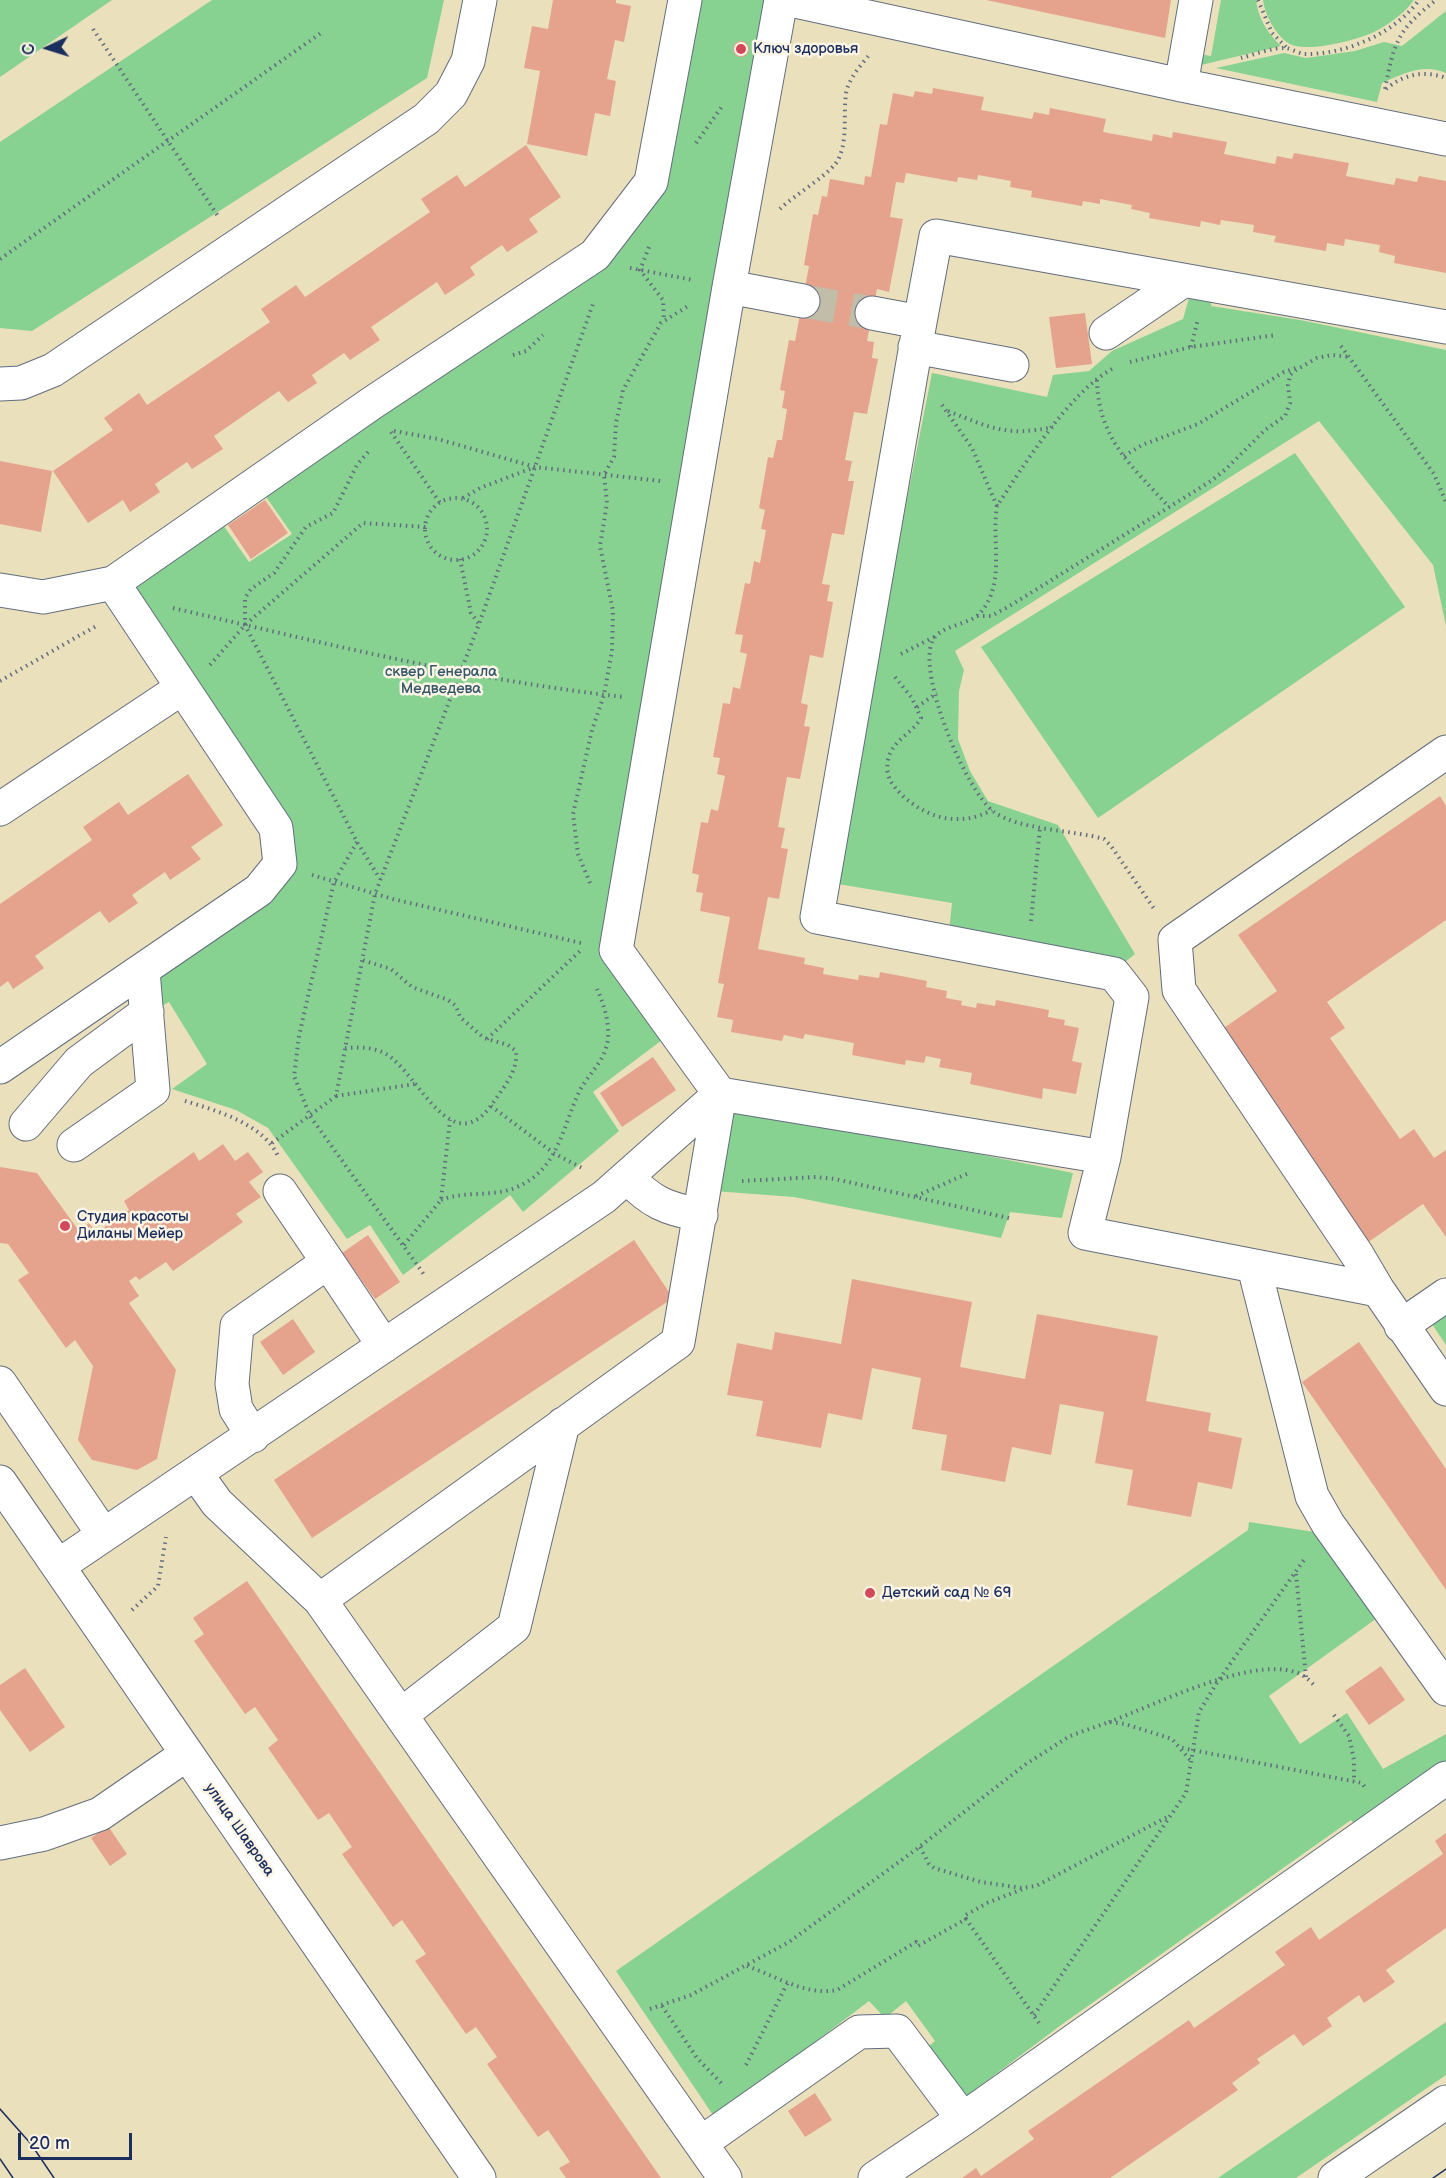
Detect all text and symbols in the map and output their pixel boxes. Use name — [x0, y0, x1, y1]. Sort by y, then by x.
north arrow — [18, 18, 78, 78]
place label: Ключ здоровья — [753, 40, 858, 58]
marker: Ключ здоровья — [734, 42, 748, 56]
text: С — [20, 43, 39, 56]
park label: сквер Генерала Медведева — [385, 663, 497, 698]
place label: Студия красоты Диланы Мейер — [77, 1208, 189, 1243]
marker: Студия красоты Диланы Мейер — [58, 1219, 72, 1233]
place label: Детский сад № 69 — [882, 1584, 1011, 1602]
marker: Детский сад № 69 — [863, 1586, 877, 1600]
street label: улица Шаврова — [200, 1780, 278, 1880]
scale bar — [21, 2121, 135, 2159]
text: 20 m — [29, 2133, 70, 2154]

